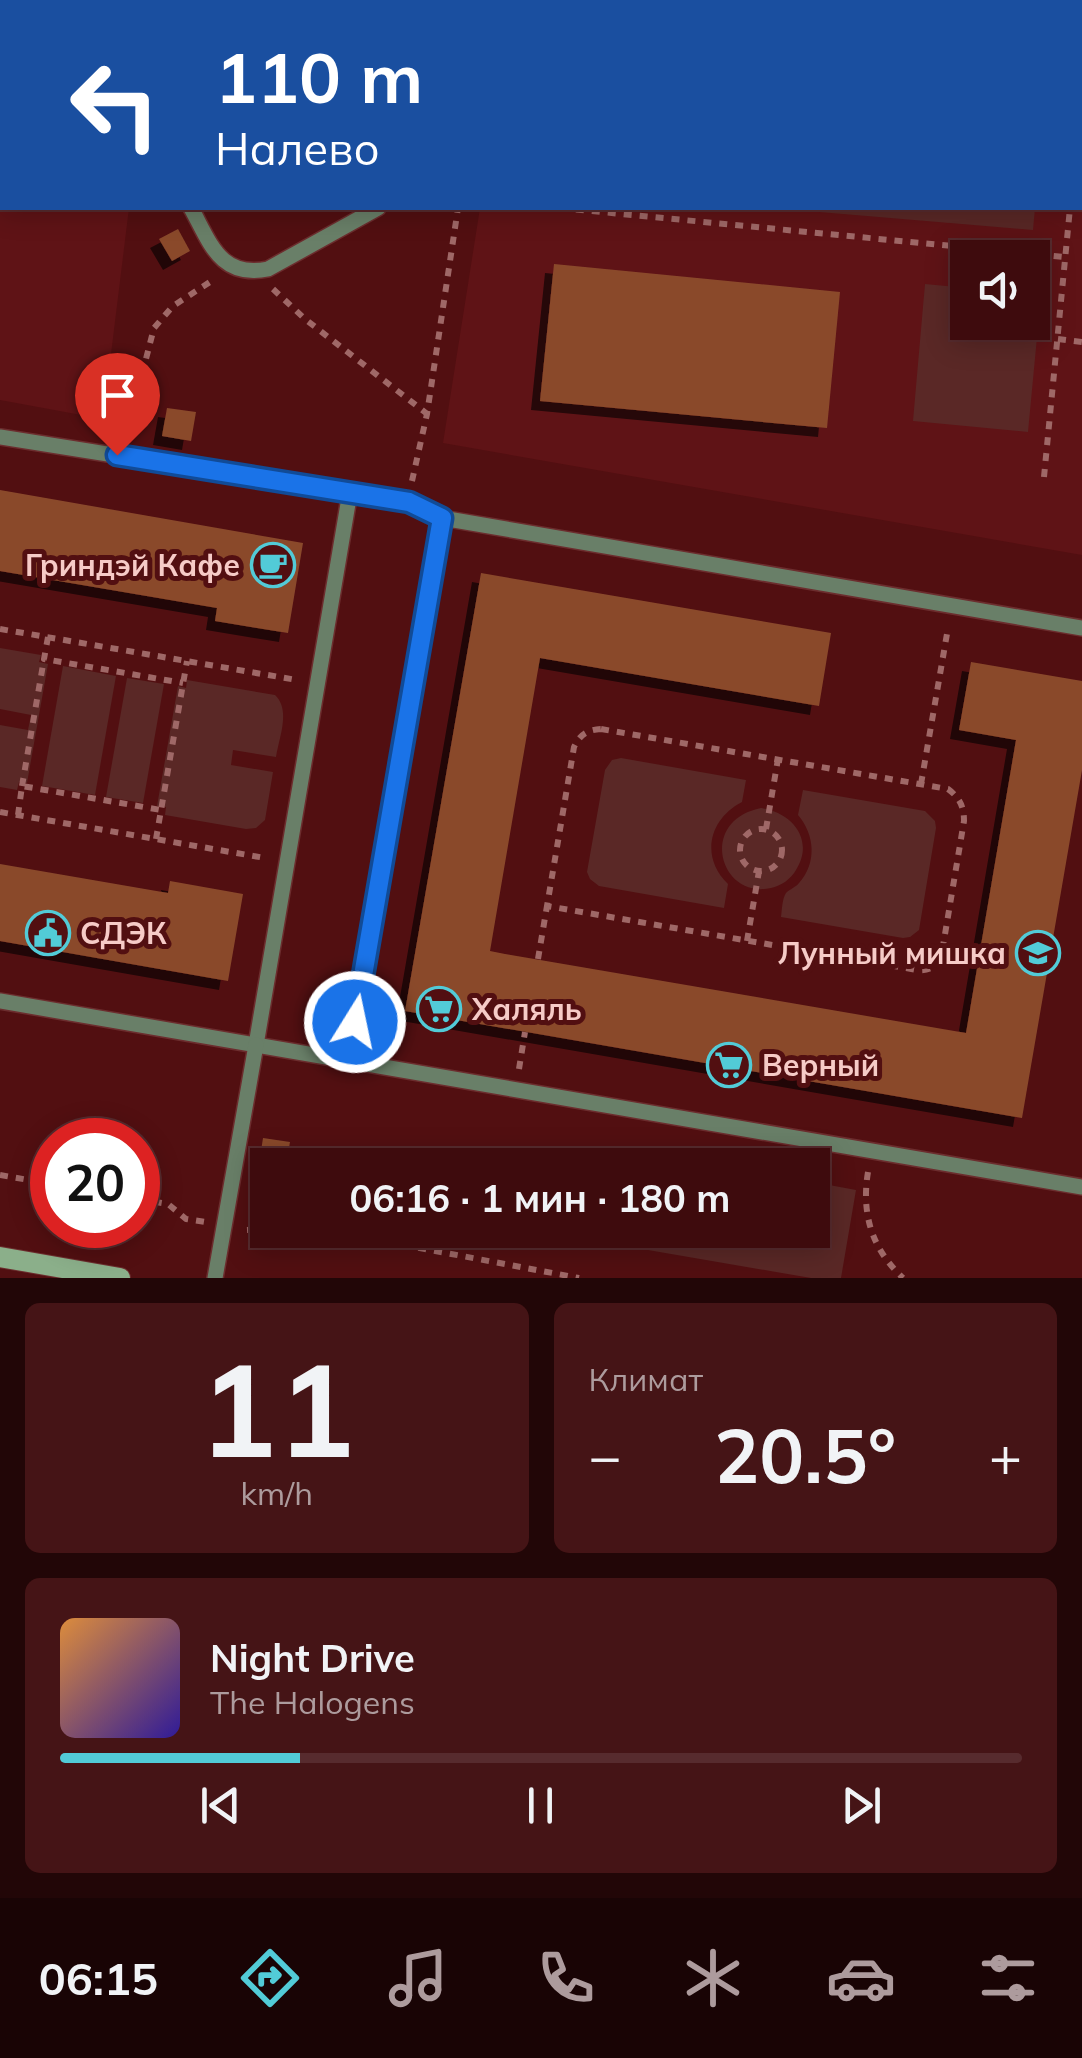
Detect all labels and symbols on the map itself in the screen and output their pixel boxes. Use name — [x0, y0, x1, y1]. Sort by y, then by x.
pin — [75, 353, 160, 456]
cafe icon: Гриндэй Кафе — [250, 542, 296, 588]
place label: Гриндэй Кафе — [25, 546, 240, 584]
public building icon: СДЭК — [25, 910, 71, 956]
place label: СДЭК — [80, 914, 167, 952]
school or university icon: Лунный мишка — [1015, 930, 1061, 976]
place label: Лунный мишка — [778, 934, 1006, 972]
position arrow — [303, 970, 407, 1074]
supermarket icon: Халяль — [416, 986, 462, 1032]
place label: Халяль — [471, 990, 582, 1028]
supermarket icon: Верный — [706, 1042, 752, 1088]
place label: Верный — [762, 1046, 879, 1084]
speed limit sign: 20 — [30, 1118, 160, 1248]

